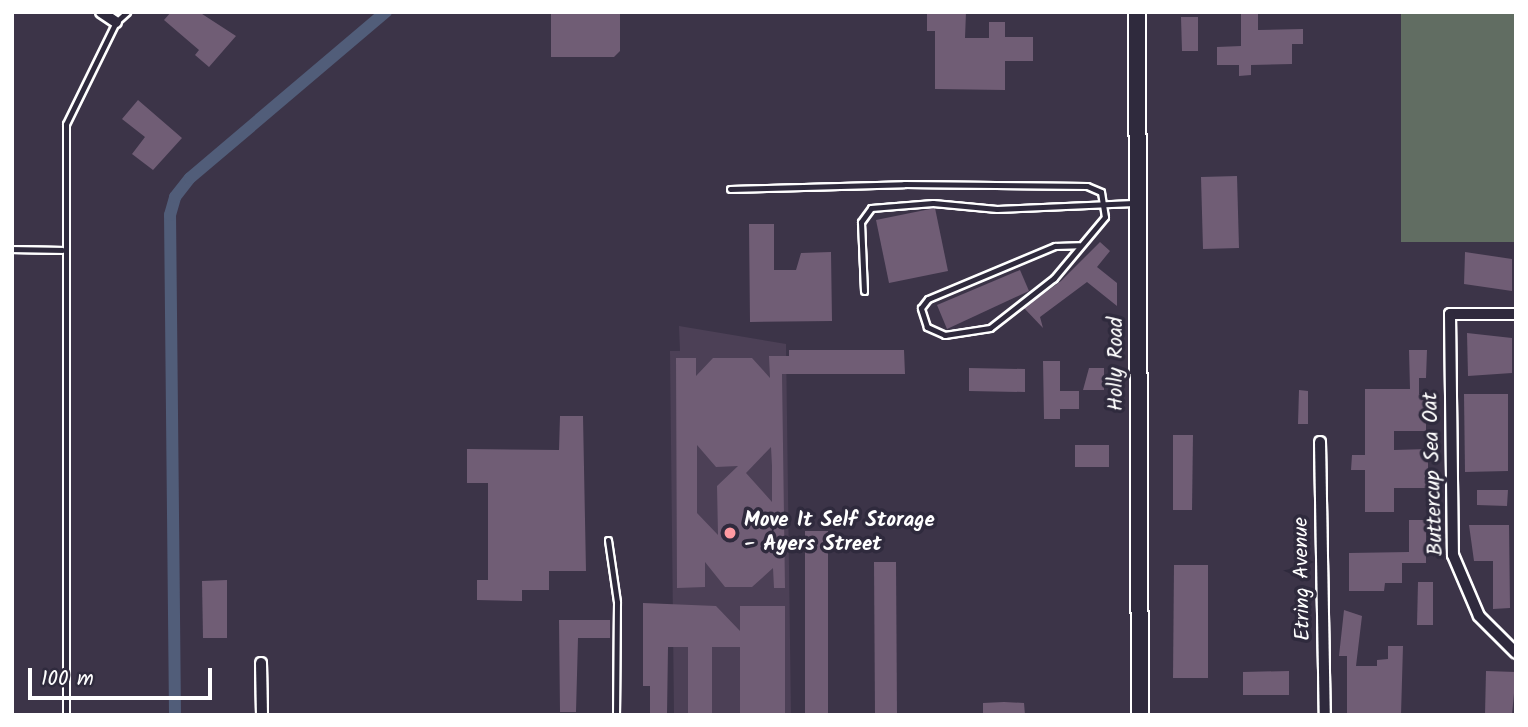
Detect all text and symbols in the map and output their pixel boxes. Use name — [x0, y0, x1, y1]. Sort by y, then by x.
street label: Holly Road — [1104, 317, 1130, 411]
street label: Buttercup Sea Oat — [1419, 392, 1449, 556]
place label: Move It Self Storage - Ayers Street — [744, 508, 935, 558]
street label: Etring Avenue — [1289, 517, 1317, 641]
marker: Move It Self Storage - Ayers Street — [722, 525, 738, 541]
scale bar — [32, 654, 215, 698]
text: 100 m — [41, 663, 94, 696]

